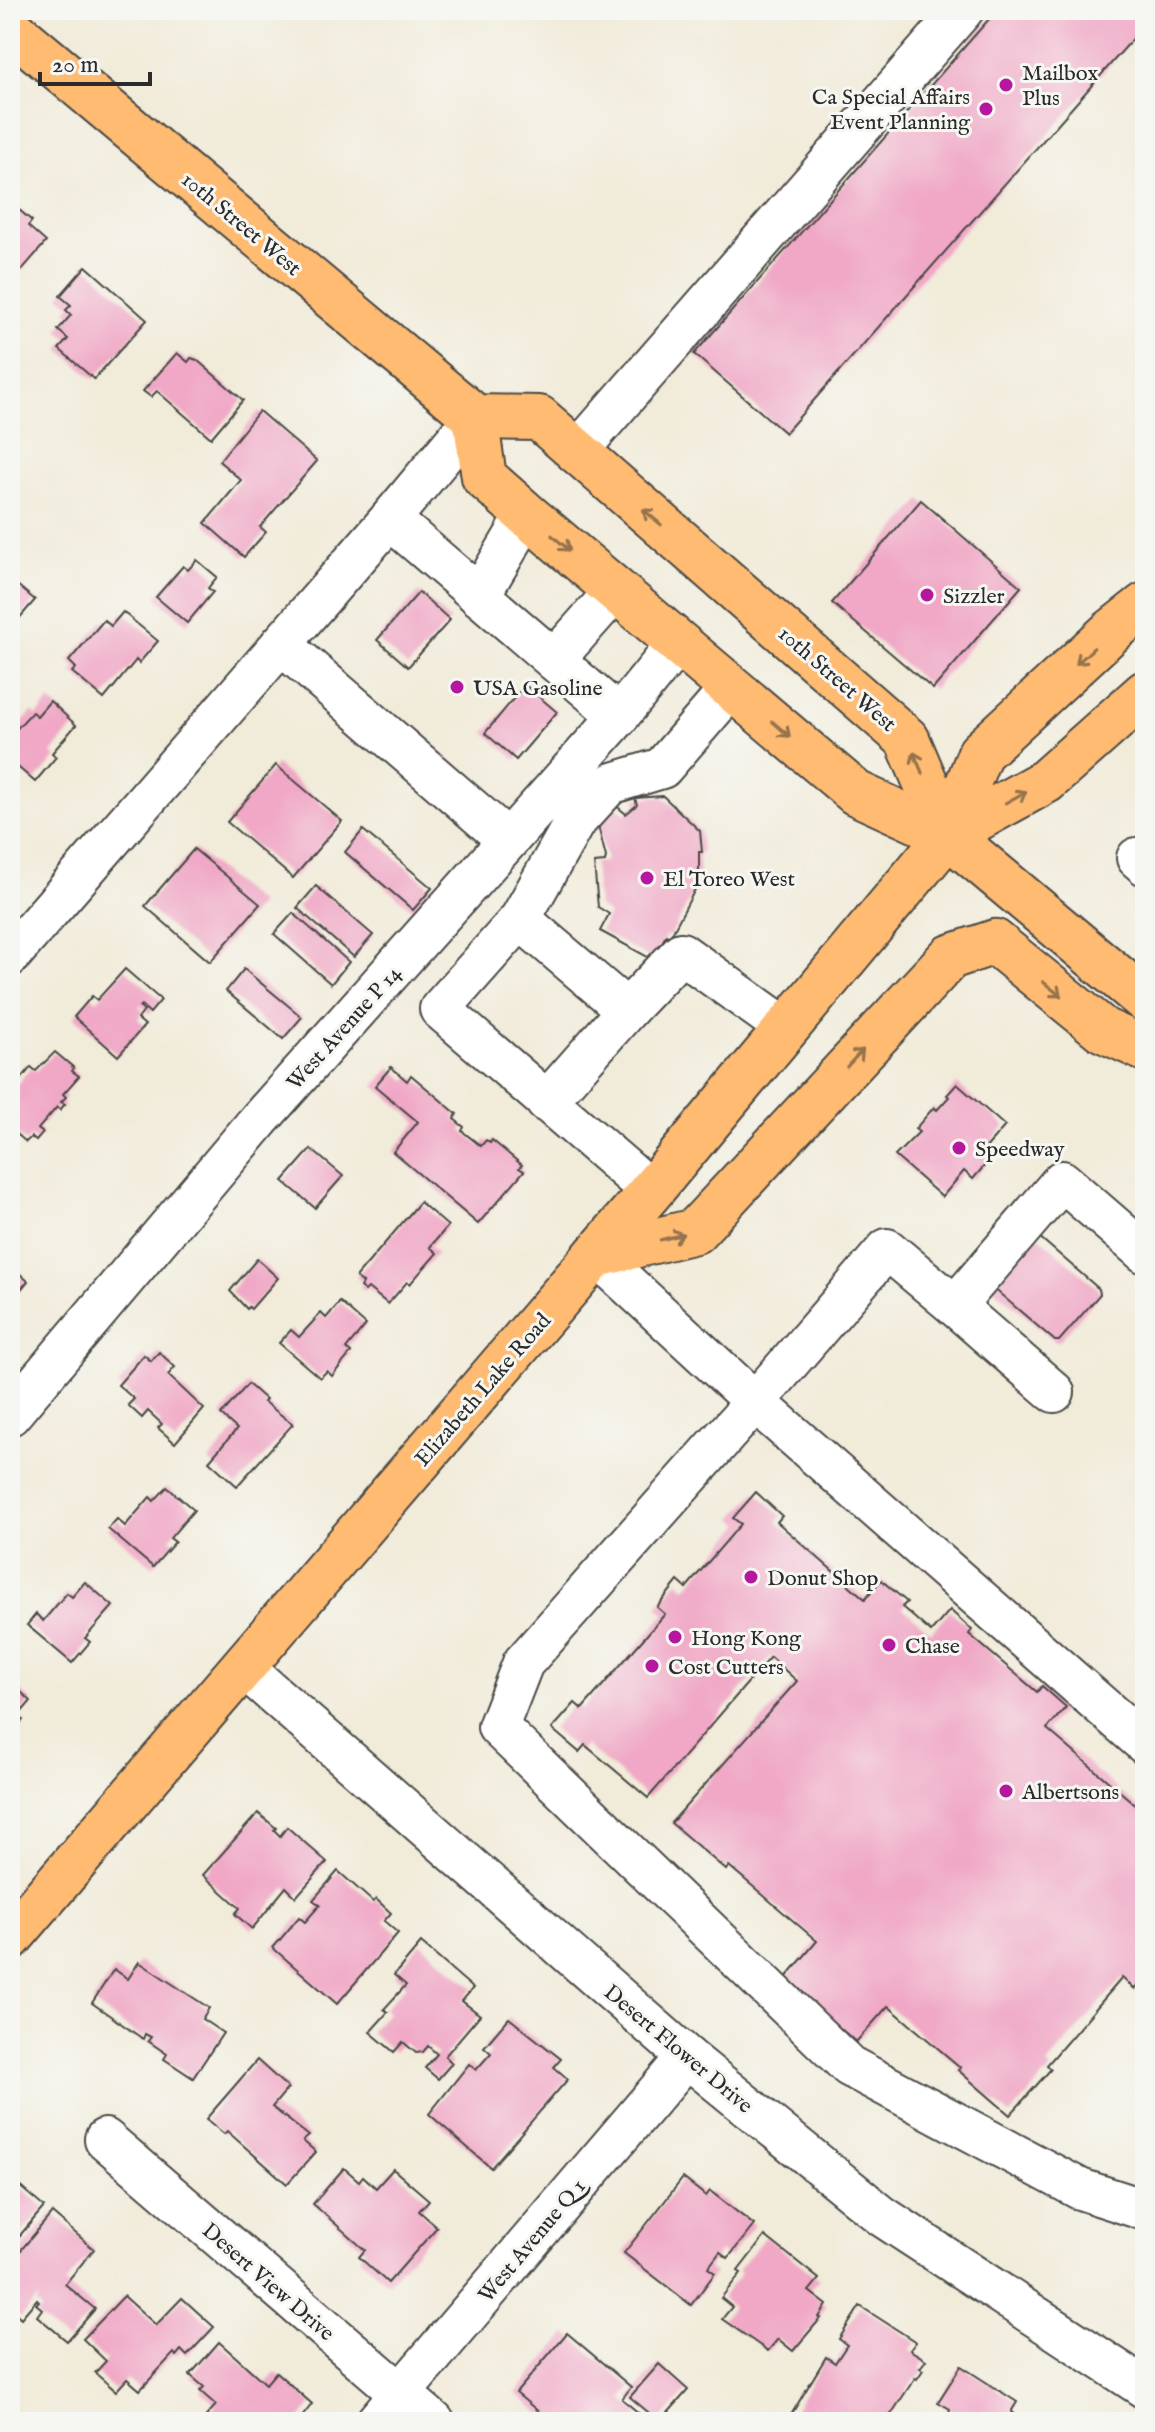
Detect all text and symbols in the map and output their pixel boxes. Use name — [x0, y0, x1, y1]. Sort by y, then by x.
scale bar — [40, 36, 150, 86]
text: 20 m — [52, 50, 99, 81]
place label: Mailbox Plus — [1022, 60, 1099, 113]
marker: Mailbox Plus — [997, 76, 1015, 94]
place label: Ca Special Affairs Event Planning — [812, 84, 971, 137]
marker: Ca Special Affairs Event Planning — [977, 100, 995, 118]
street label: 10th Street West — [175, 166, 307, 283]
one-way arrow — [642, 508, 663, 526]
one-way arrow — [550, 534, 571, 552]
place label: Sizzler — [943, 583, 1005, 611]
marker: Sizzler — [918, 586, 936, 604]
street label: 10th Street West — [772, 620, 902, 739]
one-way arrow — [1076, 646, 1096, 664]
place label: USA Gasoline — [473, 675, 603, 703]
marker: USA Gasoline — [448, 678, 466, 696]
one-way arrow — [771, 720, 791, 738]
one-way arrow — [909, 751, 924, 776]
one-way arrow — [1004, 789, 1027, 805]
place label: El Toreo West — [663, 866, 795, 894]
marker: El Toreo West — [638, 869, 656, 887]
street label: West Avenue P 14 — [281, 960, 408, 1097]
one-way arrow — [1042, 980, 1062, 998]
one-way arrow — [846, 1049, 864, 1069]
place label: Speedway — [975, 1136, 1065, 1164]
marker: Speedway — [950, 1139, 968, 1157]
one-way arrow — [658, 1229, 684, 1244]
street label: Elizabeth Lake Road — [409, 1308, 558, 1473]
place label: Donut Shop — [767, 1565, 879, 1593]
marker: Donut Shop — [742, 1568, 760, 1586]
place label: Hong Kong — [691, 1625, 802, 1653]
marker: Hong Kong — [666, 1628, 684, 1646]
place label: Chase — [905, 1633, 960, 1661]
marker: Chase — [880, 1636, 898, 1654]
place label: Cost Cutters — [668, 1654, 784, 1682]
marker: Cost Cutters — [643, 1657, 661, 1675]
place label: Albertsons — [1021, 1779, 1119, 1807]
marker: Albertsons — [997, 1782, 1015, 1800]
street label: Desert Flower Drive — [597, 1979, 758, 2120]
street label: West Avenue Q 1 — [473, 2171, 594, 2309]
street label: Desert View Drive — [196, 2217, 340, 2348]

